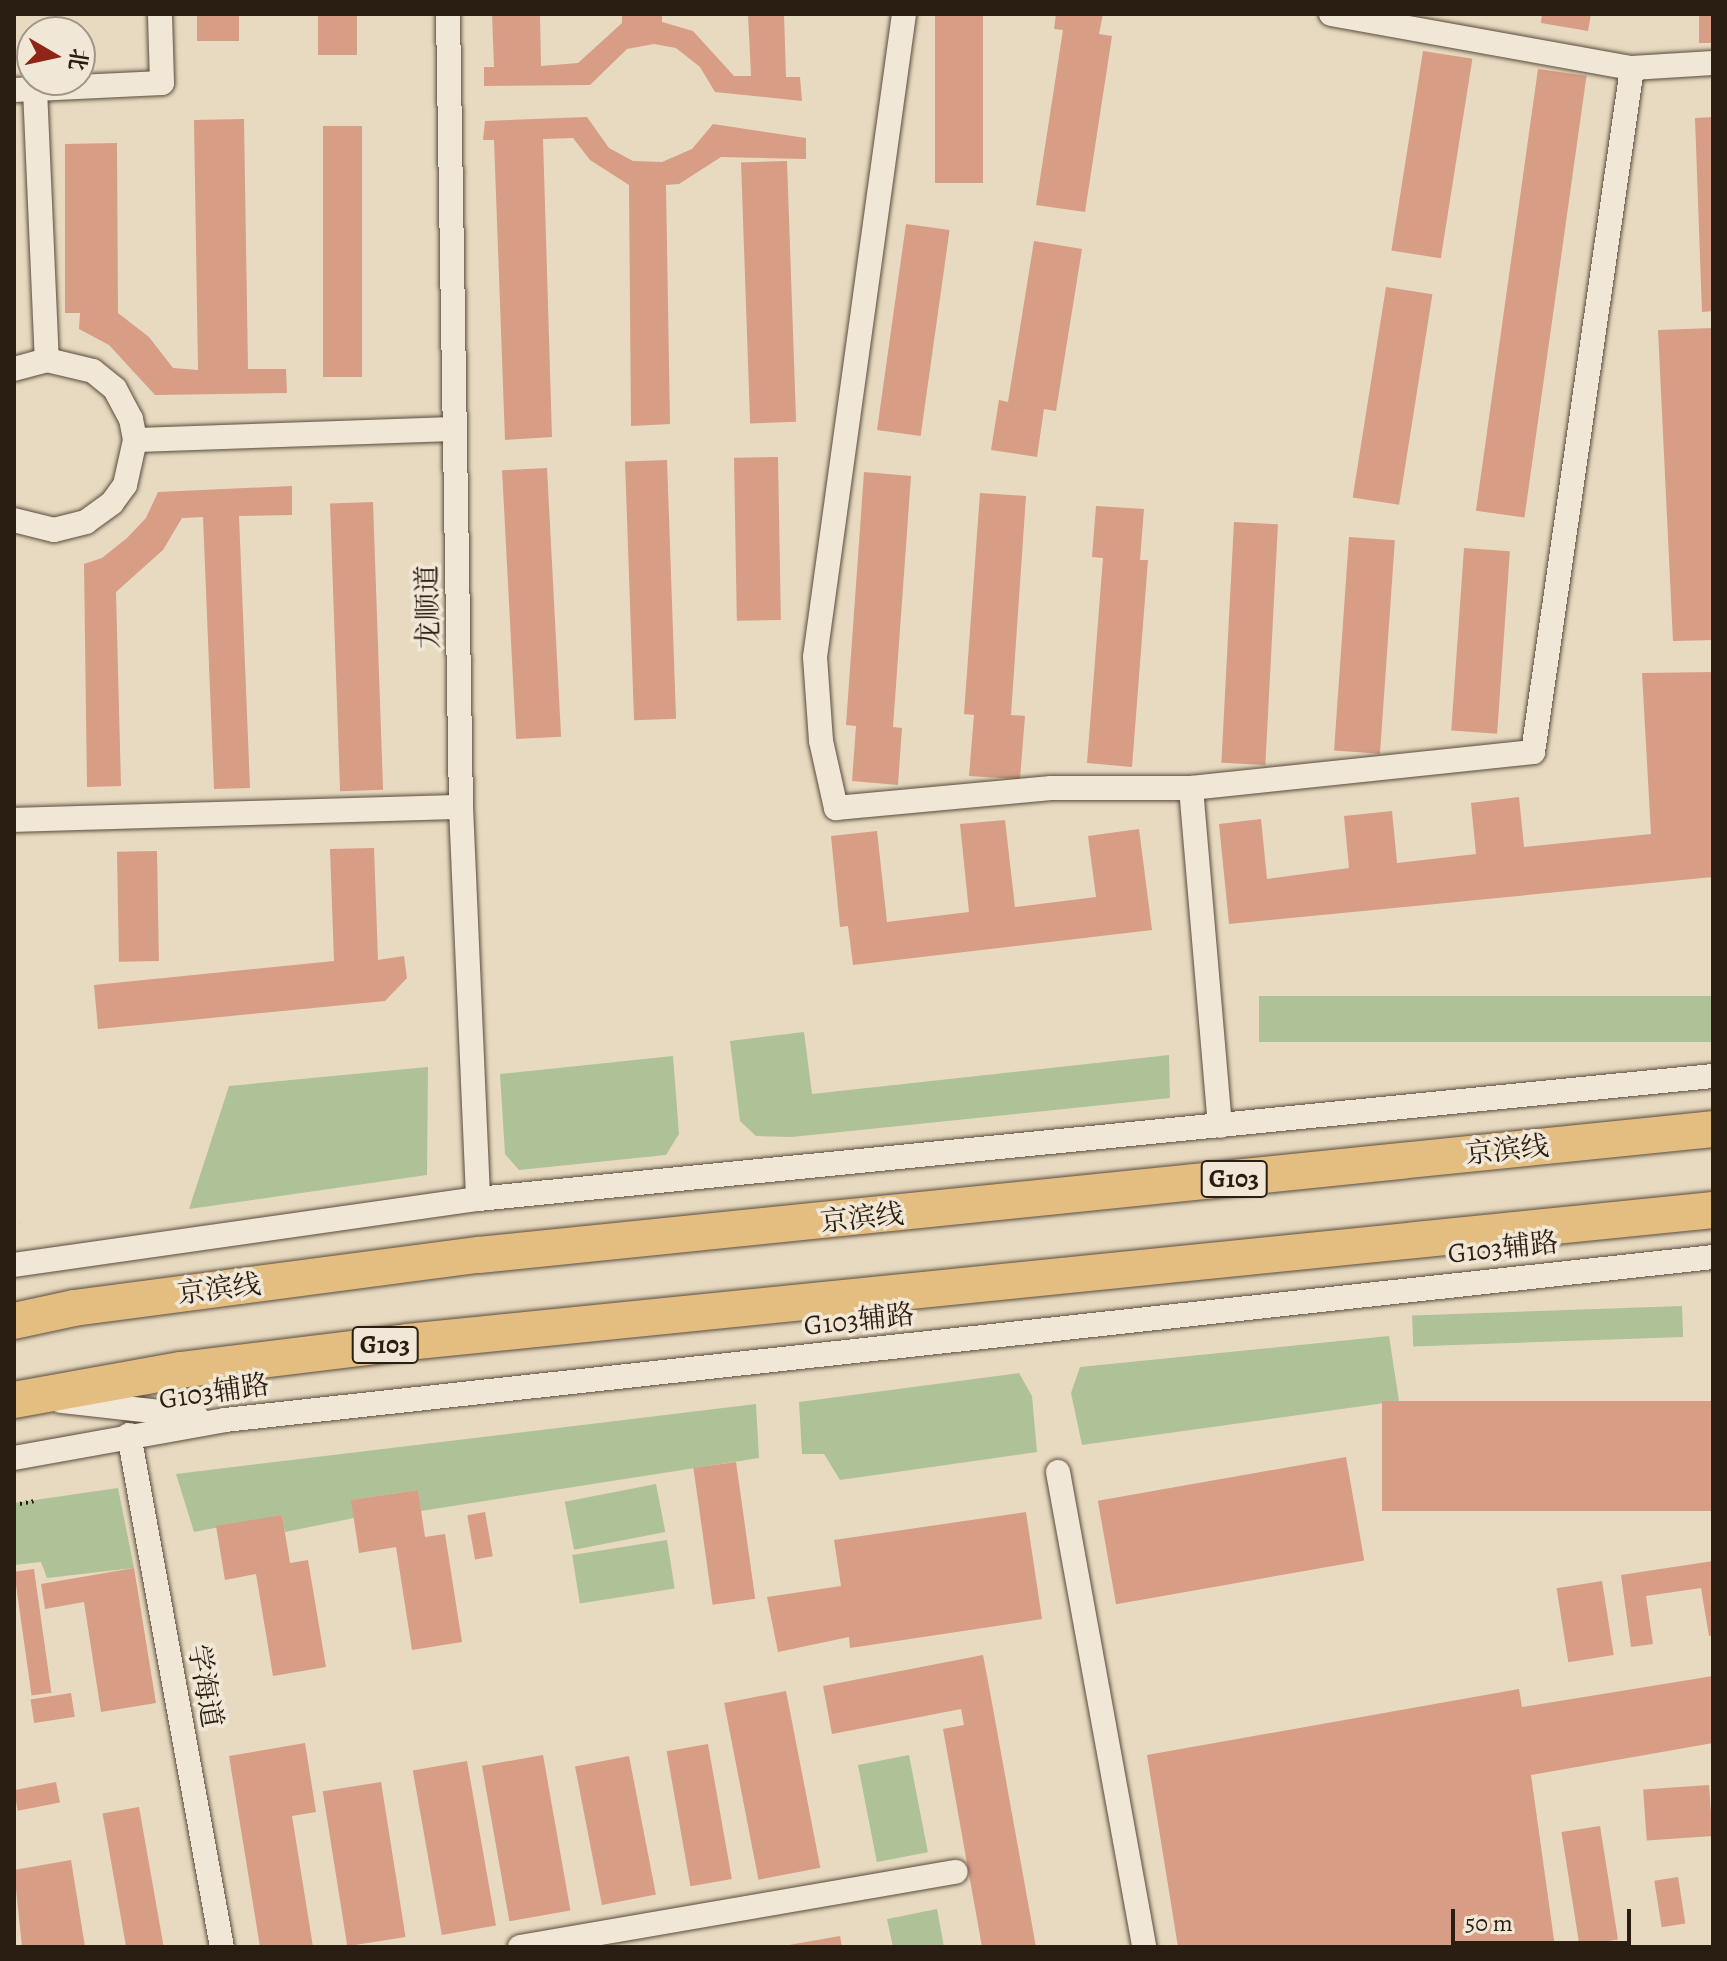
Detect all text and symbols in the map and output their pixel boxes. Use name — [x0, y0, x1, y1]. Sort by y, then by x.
north arrow — [16, 16, 96, 96]
text: 北 — [61, 46, 94, 73]
street label: 龙顺道 — [410, 565, 446, 649]
street label: 京滨线 — [1463, 1129, 1551, 1171]
road number: G103 — [1200, 1157, 1268, 1201]
street label: 京滨线 — [818, 1197, 906, 1239]
street label: G103辅路 — [1446, 1225, 1560, 1271]
street label: 京滨线 — [175, 1267, 263, 1311]
street label: G103辅路 — [802, 1297, 916, 1343]
road number: G103 — [351, 1323, 419, 1367]
street label: G103辅路 — [157, 1368, 271, 1416]
street label: 学海道 — [181, 1642, 229, 1730]
scale bar — [1455, 1893, 1635, 1943]
text: 50 m — [1465, 1907, 1513, 1939]

